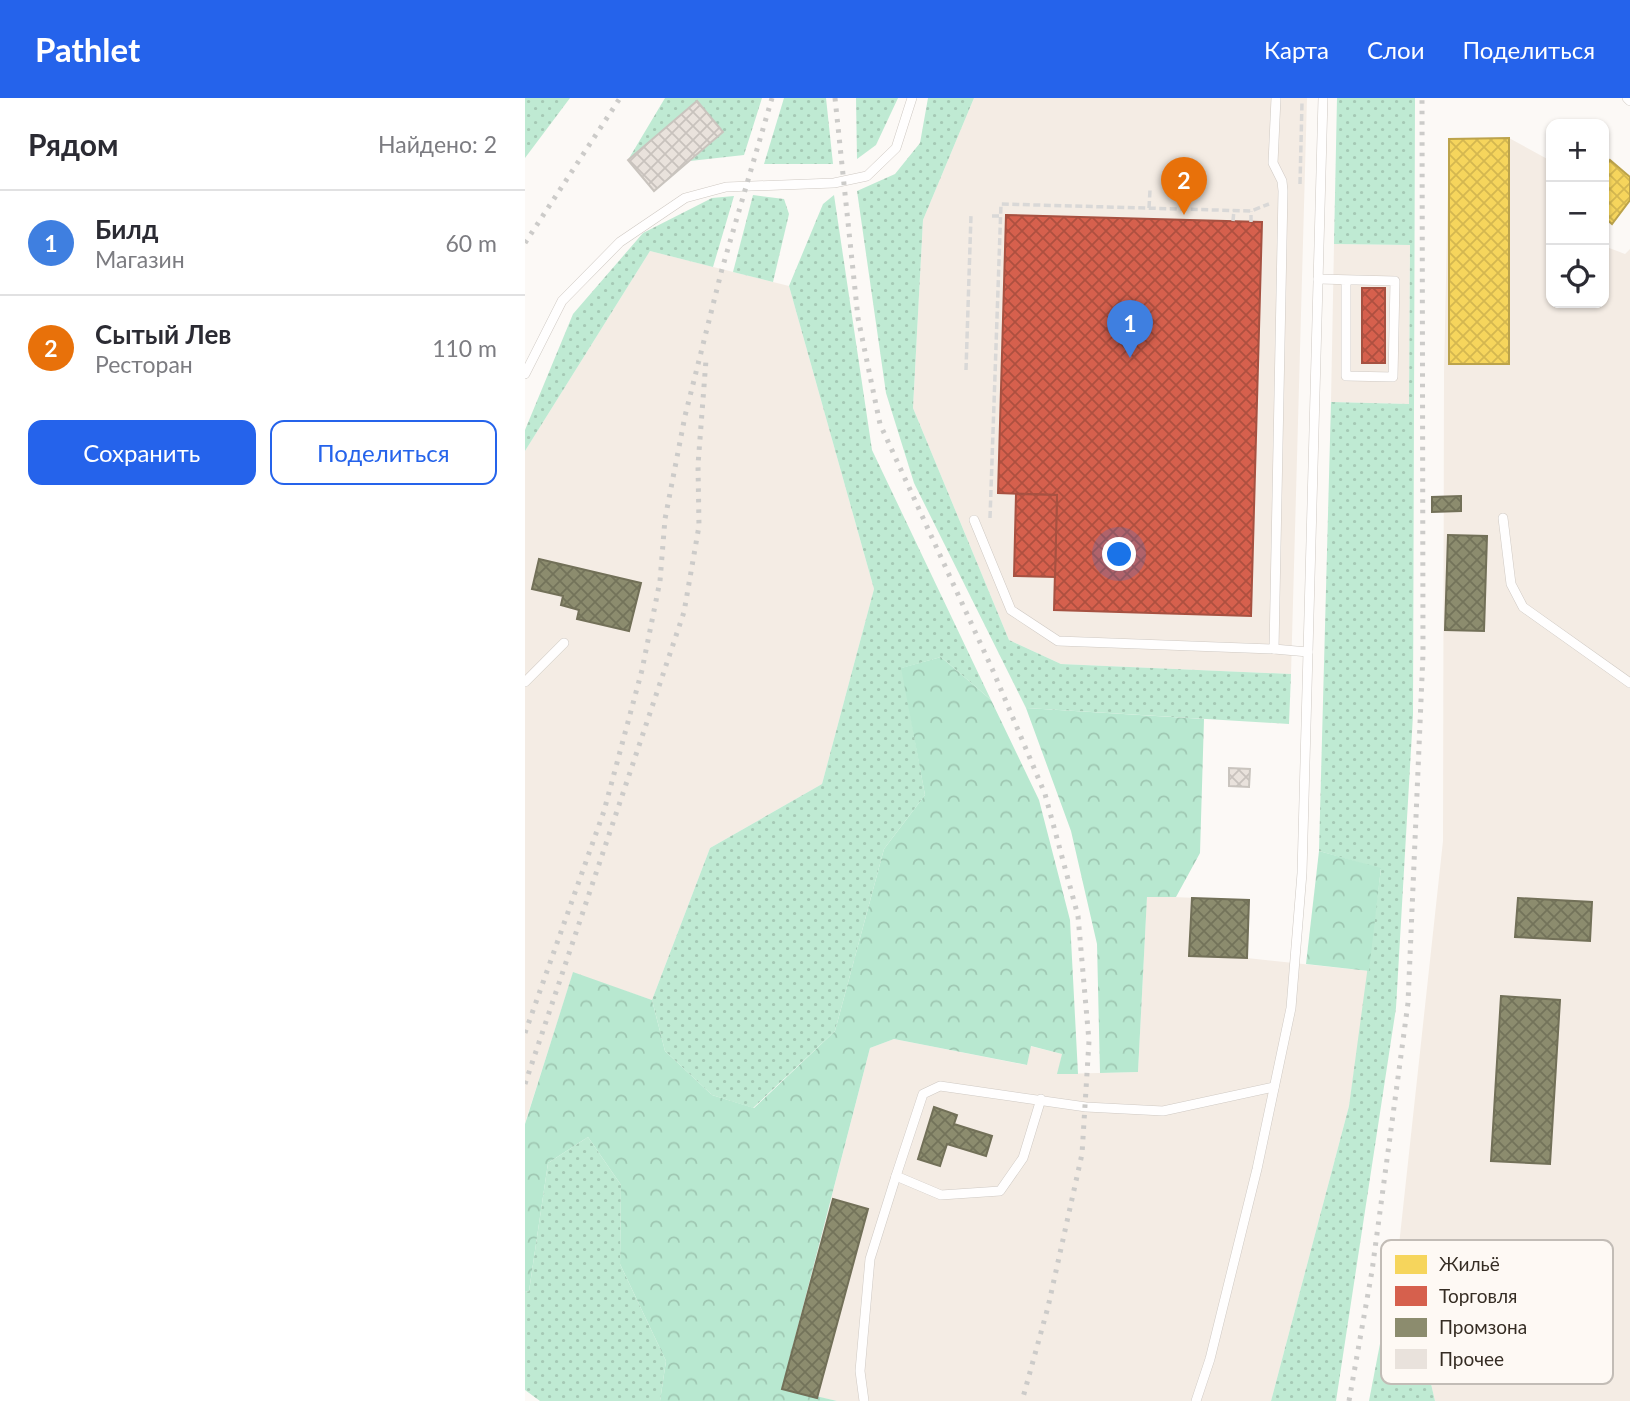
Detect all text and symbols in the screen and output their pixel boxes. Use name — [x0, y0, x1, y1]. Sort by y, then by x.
text: Pathlet — [35, 29, 140, 69]
text: Карта — [1264, 35, 1329, 64]
text: Слои — [1367, 35, 1424, 64]
text: Поделиться — [1462, 35, 1595, 64]
map controls — [1546, 119, 1609, 308]
button: + — [1546, 119, 1609, 182]
text: Рядом — [28, 126, 118, 162]
text: Найдено: 2 — [378, 130, 497, 158]
pin: 2 — [1161, 157, 1207, 215]
button: − — [1546, 182, 1609, 245]
text: Билд — [95, 213, 158, 245]
text: 1 — [44, 229, 58, 257]
text: 60 m — [446, 229, 497, 257]
text: Магазин — [95, 245, 185, 273]
button: locate — [1546, 245, 1609, 308]
pin: 1 — [1107, 300, 1153, 358]
text: Сытый Лев — [95, 318, 231, 350]
text: 2 — [44, 334, 58, 362]
text: 110 m — [432, 334, 497, 362]
text: Ресторан — [95, 350, 193, 378]
button: Сохранить — [28, 420, 256, 485]
button: Поделиться — [270, 420, 497, 485]
your location — [1102, 537, 1136, 571]
legend — [1381, 1240, 1613, 1384]
text: Жильё — [1439, 1252, 1500, 1275]
text: Торговля — [1439, 1284, 1517, 1307]
text: Промзона — [1439, 1315, 1527, 1338]
text: Прочее — [1439, 1347, 1504, 1370]

